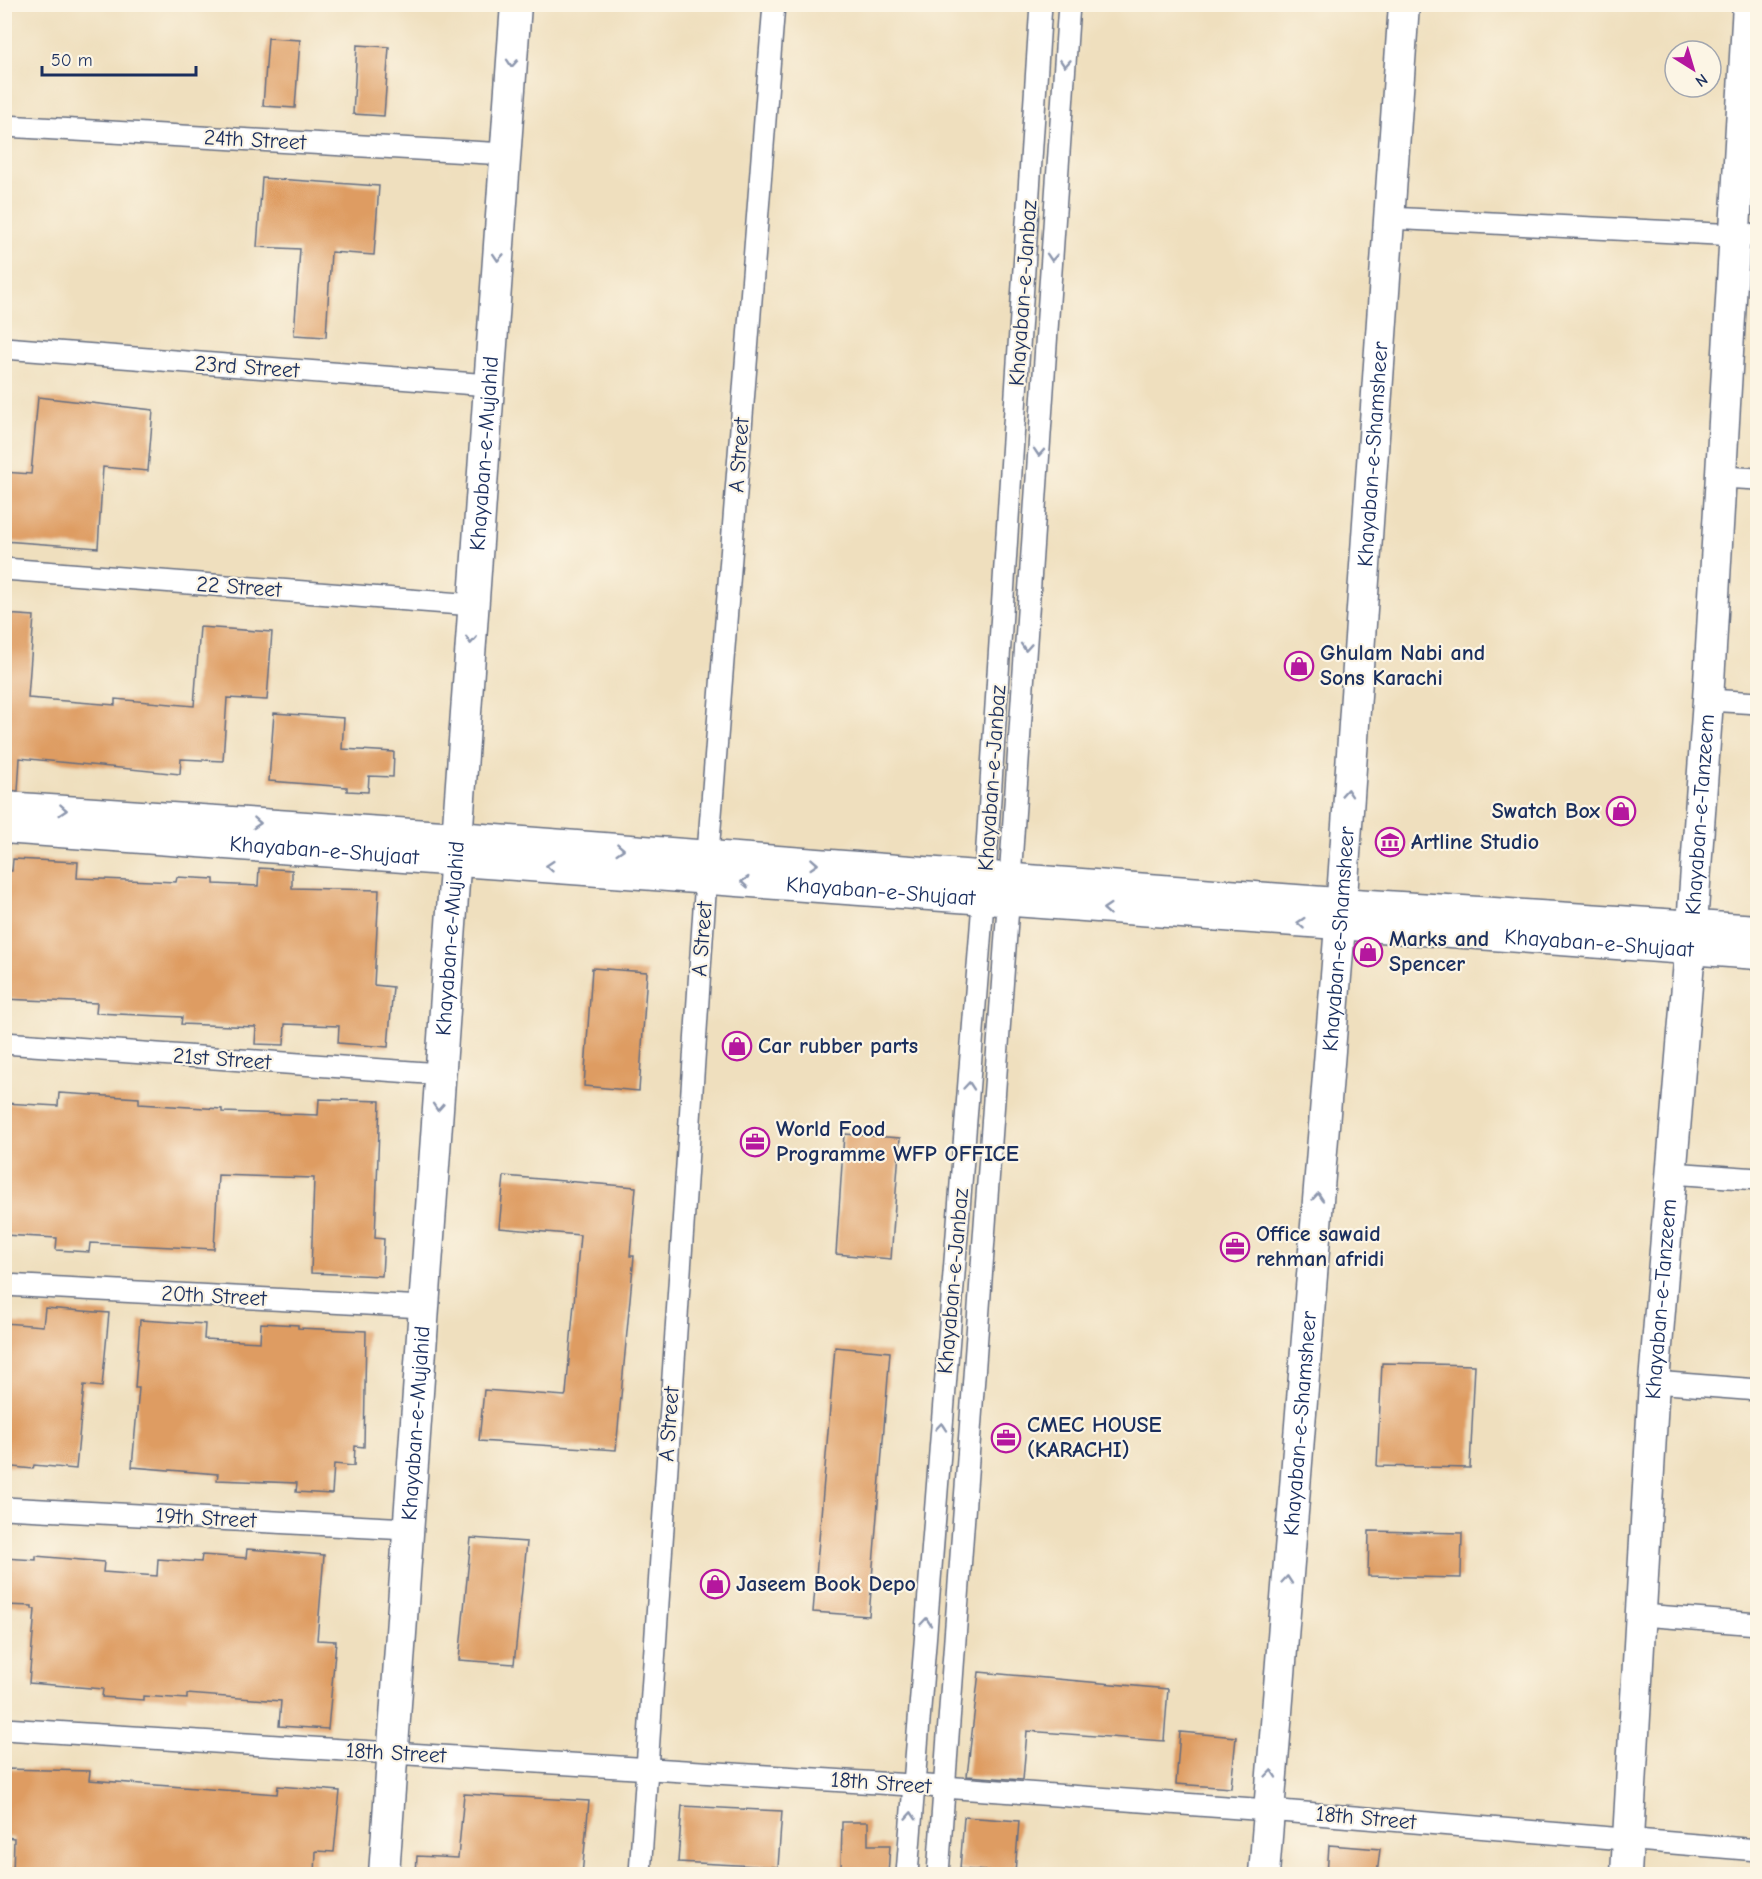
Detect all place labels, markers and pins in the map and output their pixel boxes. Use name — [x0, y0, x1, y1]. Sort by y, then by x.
place label: Ghulam Nabi and Sons Karachi — [1320, 640, 1485, 691]
shop icon: Ghulam Nabi and Sons Karachi — [1283, 650, 1315, 682]
shop icon: Swatch Box — [1605, 795, 1637, 827]
place label: Swatch Box — [1492, 798, 1600, 824]
museum icon: Artline Studio — [1374, 826, 1406, 858]
place label: Artline Studio — [1411, 829, 1539, 855]
place label: Marks and Spencer — [1389, 926, 1489, 977]
shop icon: Marks and Spencer — [1352, 936, 1384, 968]
shop icon: Car rubber parts — [721, 1030, 753, 1062]
place label: Car rubber parts — [758, 1033, 918, 1059]
place label: World Food Programme WFP OFFICE — [776, 1116, 1019, 1167]
office icon: World Food Programme WFP OFFICE — [739, 1126, 771, 1158]
place label: Office sawaid rehman afridi — [1256, 1221, 1384, 1272]
office icon: Office sawaid rehman afridi — [1219, 1231, 1251, 1263]
place label: CMEC HOUSE (KARACHI) — [1027, 1412, 1162, 1463]
office icon: CMEC HOUSE (KARACHI) — [990, 1422, 1022, 1454]
shop icon: Jaseem Book Depo — [699, 1568, 731, 1600]
place label: Jaseem Book Depo — [736, 1571, 916, 1597]

